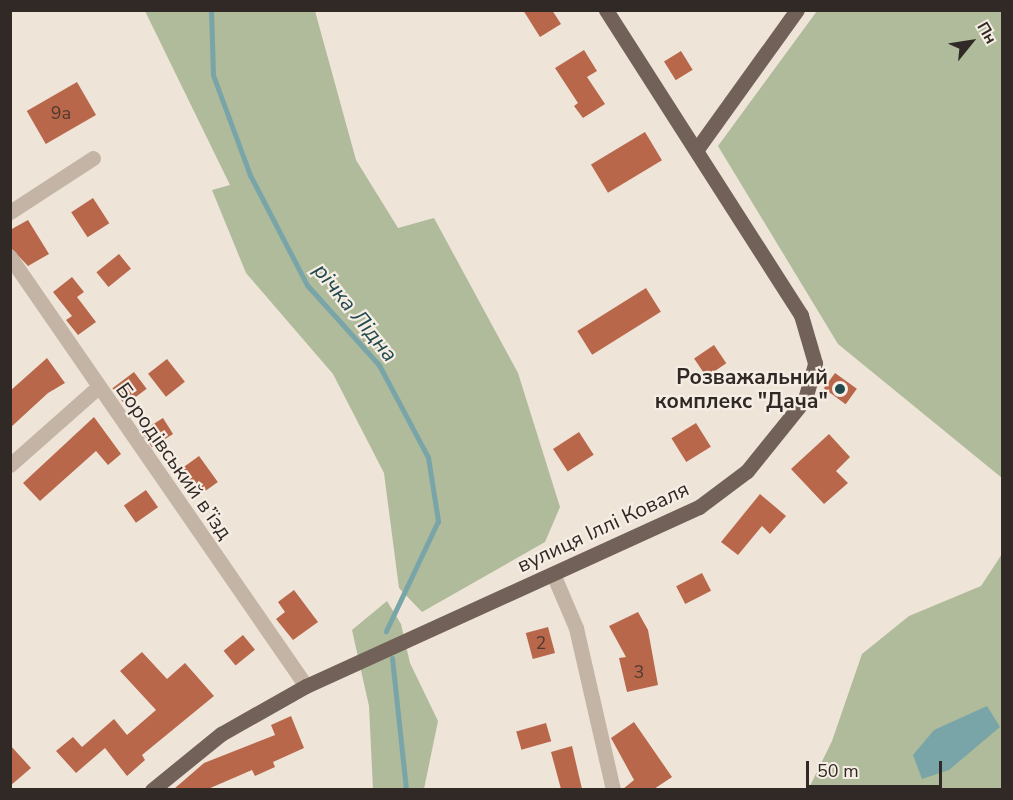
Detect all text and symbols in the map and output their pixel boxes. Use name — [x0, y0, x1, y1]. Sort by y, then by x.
north arrow — [941, 12, 1001, 72]
text: Пн — [972, 18, 1002, 48]
house number: 9а — [51, 102, 71, 124]
water label: річка Лідна — [307, 258, 403, 368]
place label: Розважальний комплекс "Дача" — [655, 364, 828, 414]
street label: Бородівський в’їзд — [110, 378, 238, 544]
marker: Розважальний комплекс "Дача" — [833, 382, 847, 396]
street label: вулиця Іллі Коваля — [513, 476, 693, 578]
house number: 2 — [536, 632, 546, 654]
house number: 3 — [634, 661, 644, 683]
scale bar — [809, 749, 946, 787]
text: 50 m — [817, 759, 859, 783]

